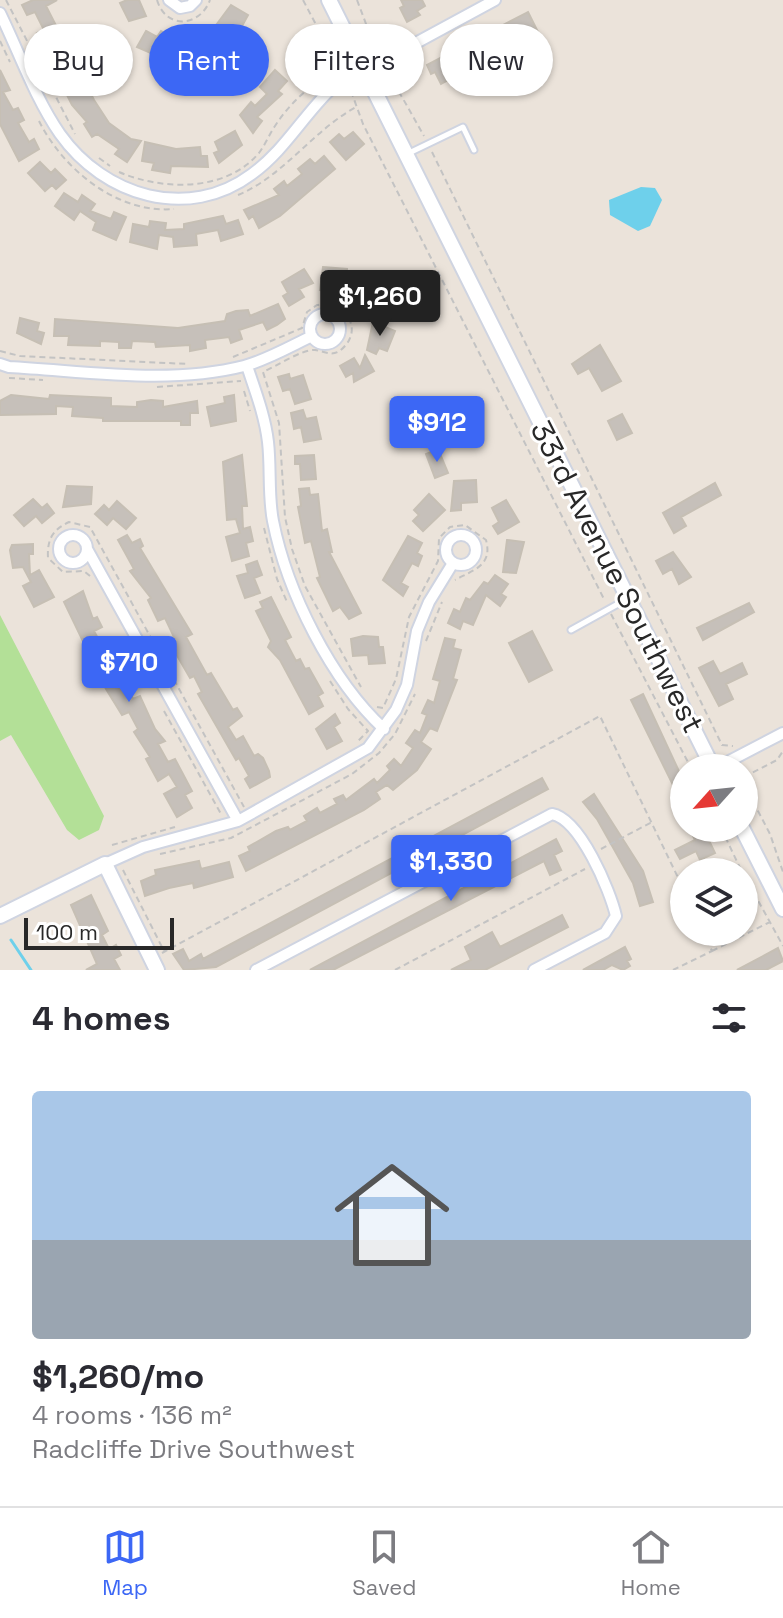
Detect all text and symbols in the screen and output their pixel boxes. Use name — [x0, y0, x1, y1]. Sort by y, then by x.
chip: Buy — [24, 24, 133, 96]
chip: Rent — [149, 24, 269, 96]
chip: Filters — [285, 24, 424, 96]
chip: New — [440, 24, 553, 96]
pin: $1,260 — [315, 270, 445, 338]
text: $1,260 — [338, 279, 422, 313]
pin: $912 — [390, 396, 484, 464]
text: $912 — [407, 405, 467, 439]
street label: 33rd Avenue Southwest — [522, 414, 713, 739]
pin: $710 — [82, 636, 176, 704]
text: $710 — [100, 645, 158, 679]
north arrow — [670, 754, 758, 842]
map controls — [670, 754, 758, 946]
pin: $1,330 — [386, 835, 516, 903]
text: $1,330 — [409, 844, 493, 878]
button: layers — [670, 858, 758, 946]
scale bar — [24, 914, 174, 950]
text: 100 m — [36, 918, 98, 946]
icon: filters — [707, 996, 751, 1040]
text: 4 homes — [32, 997, 170, 1040]
icon: home — [320, 1143, 464, 1287]
text: $1,260/mo — [32, 1355, 204, 1398]
text: 4 rooms · 136 m² — [32, 1398, 232, 1432]
text: Radcliffe Drive Southwest — [32, 1432, 355, 1466]
tab: Map — [102, 1525, 148, 1601]
tab: Saved — [352, 1525, 417, 1601]
tab: Home — [621, 1525, 681, 1601]

